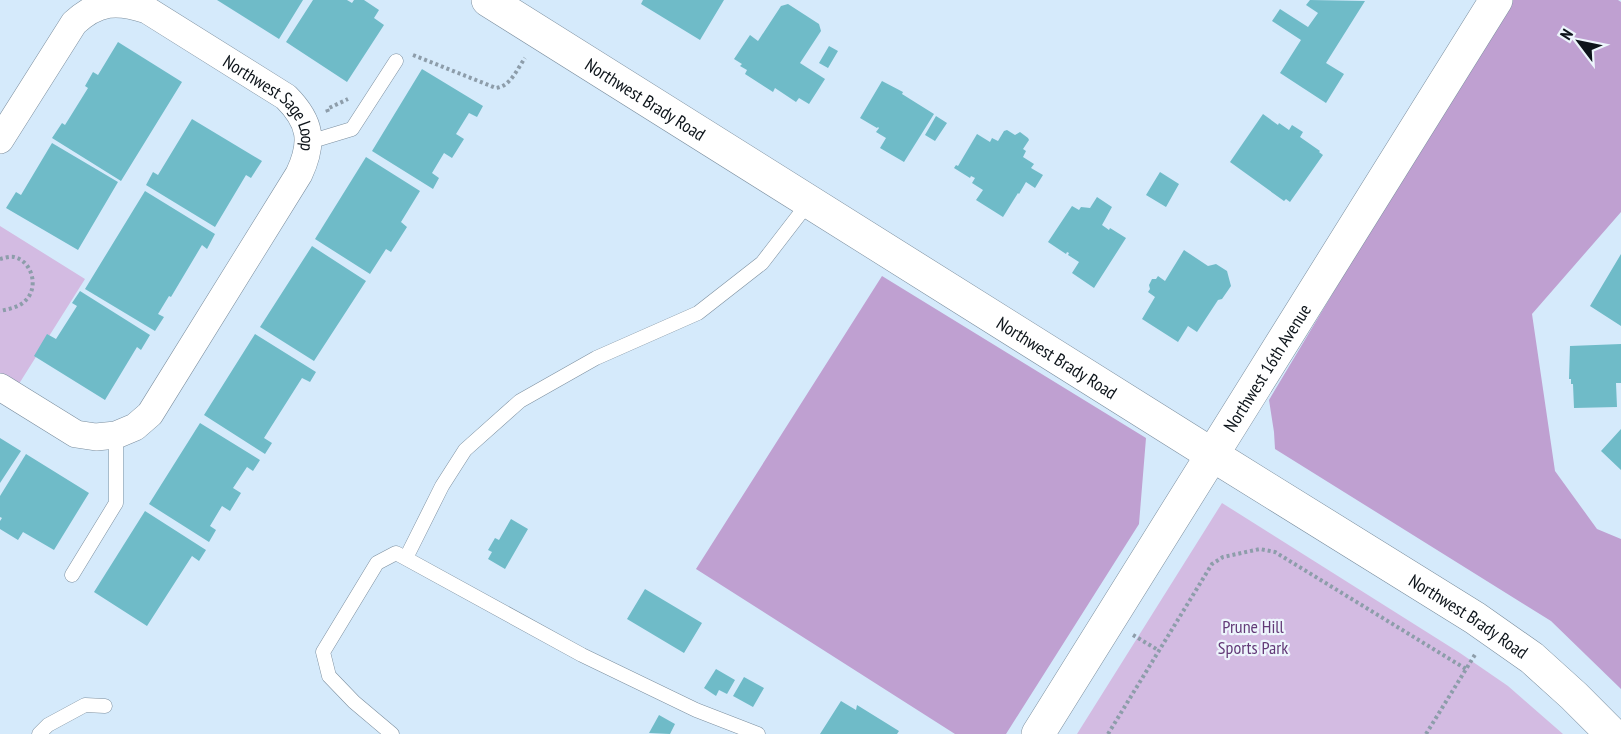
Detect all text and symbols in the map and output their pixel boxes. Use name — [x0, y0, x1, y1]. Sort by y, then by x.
north arrow — [1549, 12, 1609, 72]
text: N — [1556, 25, 1577, 43]
street label: Northwest Sage Loop — [219, 49, 320, 153]
street label: Northwest Brady Road — [581, 53, 710, 145]
street label: Northwest 16th Avenue — [1218, 299, 1315, 436]
street label: Northwest Brady Road — [993, 311, 1122, 404]
street label: Northwest Brady Road — [1405, 568, 1533, 663]
park label: Prune Hill Sports Park — [1218, 615, 1288, 659]

